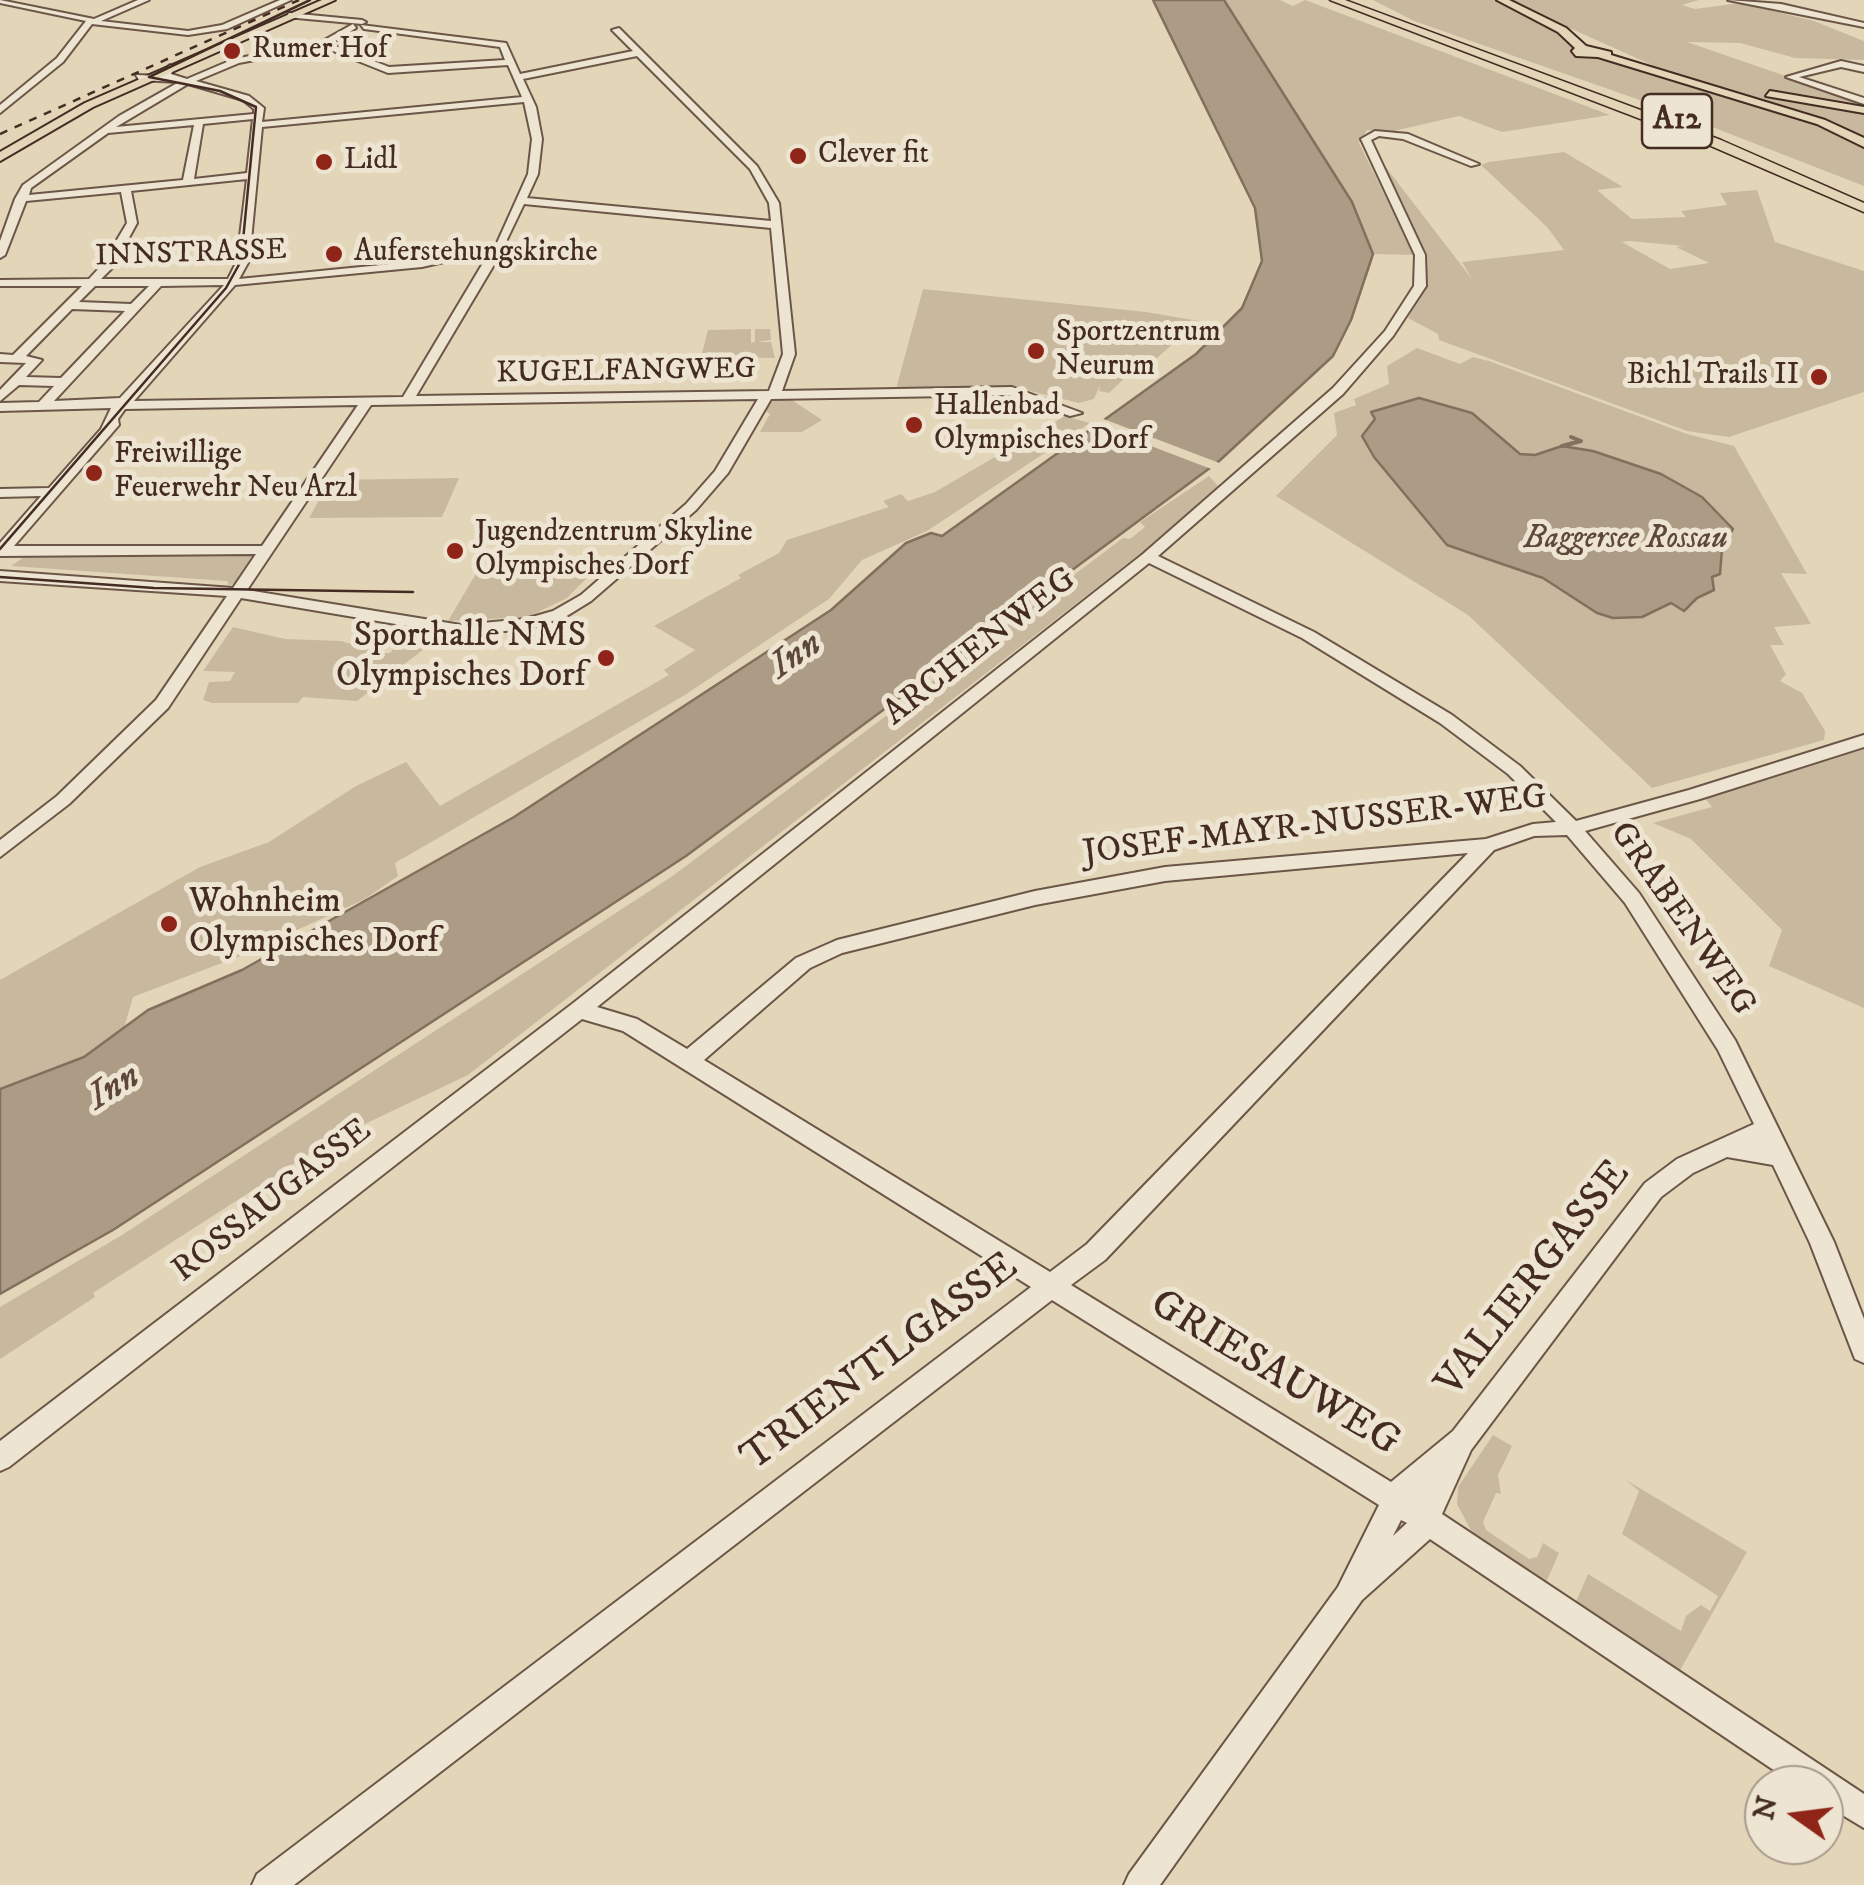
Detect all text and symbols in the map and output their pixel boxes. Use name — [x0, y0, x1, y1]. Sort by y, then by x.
place label: Rumer Hof — [252, 33, 388, 69]
marker: Rumer Hof — [221, 40, 243, 62]
road number: A12 — [1642, 94, 1712, 148]
place label: Clever fit — [818, 138, 929, 174]
place label: Lidl — [344, 144, 397, 180]
marker: Clever fit — [787, 145, 809, 167]
marker: Lidl — [313, 151, 335, 173]
street label: INNSTRASSE — [95, 234, 287, 276]
place label: Auferstehungskirche — [354, 236, 598, 272]
marker: Auferstehungskirche — [323, 243, 345, 265]
place label: Sportzentrum Neurum — [1056, 316, 1221, 386]
marker: Sportzentrum Neurum — [1025, 340, 1047, 362]
street label: KUGELFANGWEG — [496, 353, 756, 393]
place label: Bichl Trails II — [1627, 359, 1799, 395]
marker: Bichl Trails II — [1808, 366, 1830, 388]
place label: Hallenbad Olympisches Dorf — [934, 390, 1148, 460]
marker: Hallenbad Olympisches Dorf — [903, 414, 925, 436]
place label: Freiwillige Feuerwehr Neu Arzl — [114, 438, 357, 508]
marker: Freiwillige Feuerwehr Neu Arzl — [83, 462, 105, 484]
place label: Jugendzentrum Skyline Olympisches Dorf — [475, 516, 753, 586]
water label: Baggersee Rossau — [1524, 521, 1728, 559]
marker: Jugendzentrum Skyline Olympisches Dorf — [444, 540, 466, 562]
street label: ARCHENWEG — [876, 560, 1086, 736]
place label: Sporthalle NMS Olympisches Dorf — [336, 617, 586, 699]
water label: Inn — [762, 623, 832, 691]
marker: Sporthalle NMS Olympisches Dorf — [595, 647, 617, 669]
street label: JOSEF-MAYR-NUSSER-WEG — [1081, 778, 1549, 876]
street label: GRABENWEG — [1599, 815, 1763, 1025]
place label: Wohnheim Olympisches Dorf — [189, 883, 439, 965]
marker: Wohnheim Olympisches Dorf — [158, 913, 180, 935]
water label: Inn — [80, 1056, 150, 1122]
street label: ROSSAUGASSE — [165, 1111, 381, 1293]
street label: VALIERGASSE — [1427, 1152, 1643, 1408]
street label: TRIENTLGASSE — [733, 1244, 1029, 1484]
street label: GRIESAUWEG — [1140, 1281, 1408, 1469]
north arrow — [1744, 1765, 1844, 1865]
text: N — [1747, 1793, 1786, 1823]

